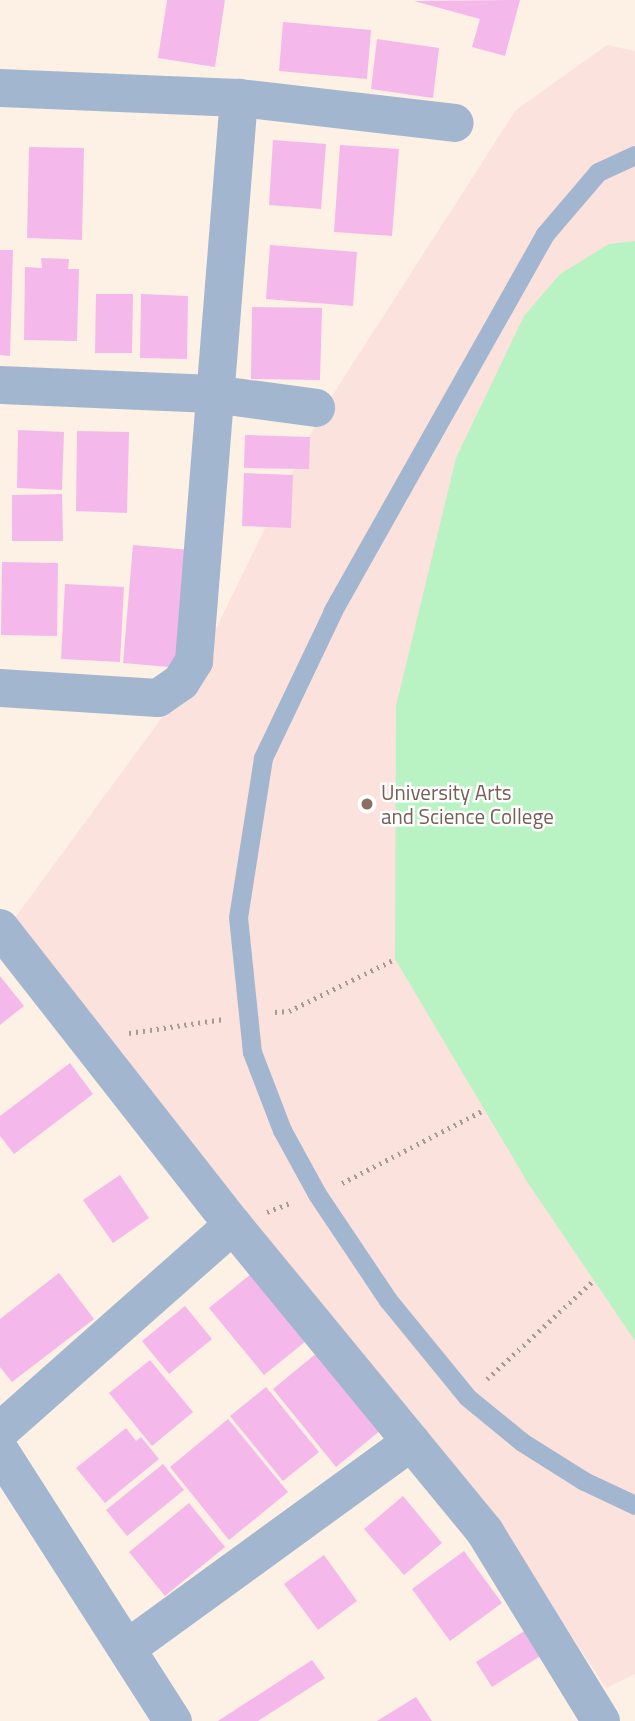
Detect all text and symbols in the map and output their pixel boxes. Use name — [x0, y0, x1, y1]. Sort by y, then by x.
place label: University Arts and Science College — [381, 779, 554, 829]
marker: University Arts and Science College — [359, 796, 375, 812]

